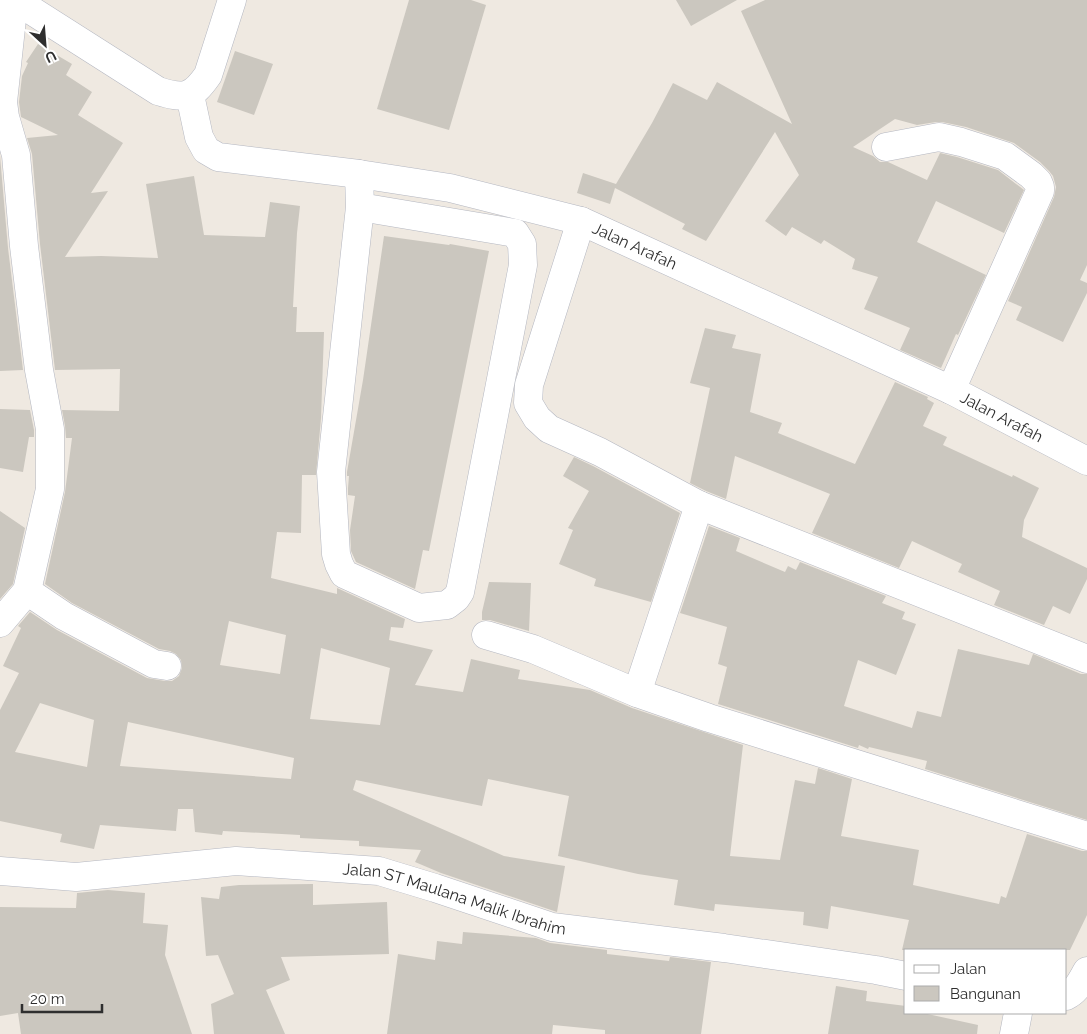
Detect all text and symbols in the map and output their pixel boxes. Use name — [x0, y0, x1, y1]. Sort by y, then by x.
north arrow — [20, 20, 70, 70]
text: U — [42, 47, 59, 66]
street label: Jalan Arafah — [590, 218, 680, 273]
street label: Jalan Arafah — [957, 387, 1047, 446]
street label: Jalan ST Maulana Malik Ibrahim — [342, 859, 567, 938]
legend — [904, 949, 1067, 1014]
text: Jalan — [950, 960, 986, 978]
scale bar — [22, 982, 102, 1014]
text: Bangunan — [950, 985, 1021, 1003]
text: 20 m — [30, 990, 65, 1008]

